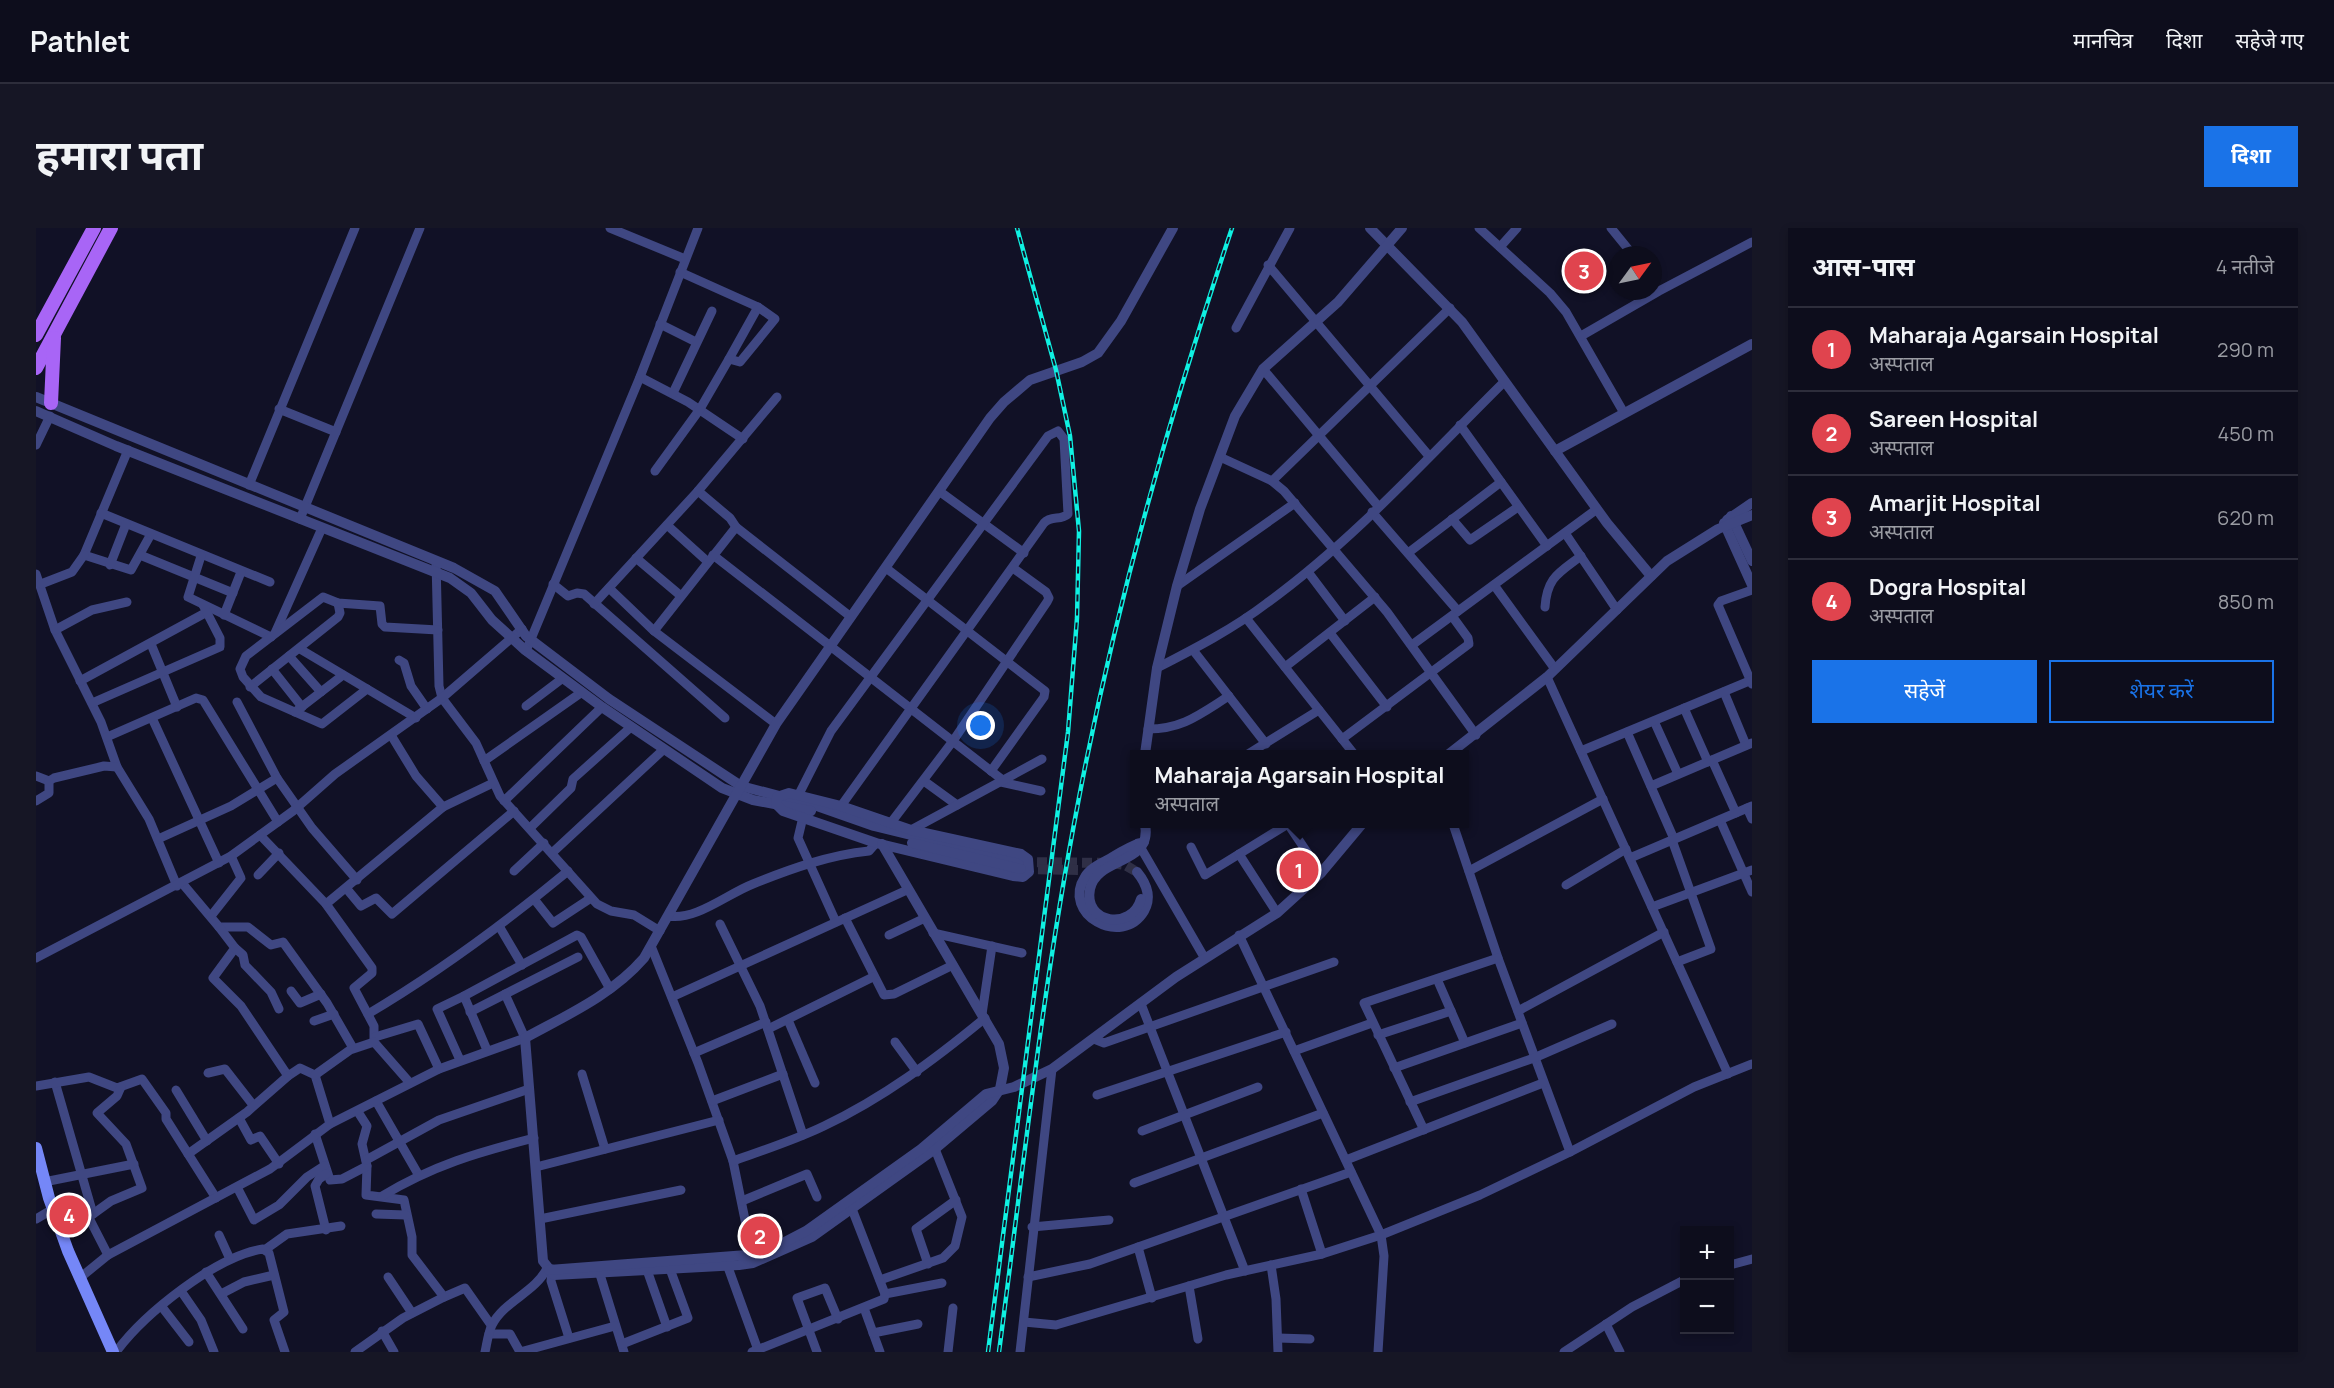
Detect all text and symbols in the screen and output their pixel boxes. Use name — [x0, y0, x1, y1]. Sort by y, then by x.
text: Pathlet — [30, 22, 130, 60]
text: मानचित्र — [2073, 26, 2133, 54]
text: दिशा — [2166, 26, 2202, 54]
text: सहेजे गए — [2235, 26, 2304, 54]
text: हमारा पता — [36, 125, 203, 183]
button: दिशा — [2204, 126, 2298, 187]
north arrow — [1608, 246, 1662, 300]
pin: 3 — [1564, 248, 1604, 294]
text: आस-पास — [1812, 248, 1915, 284]
text: 4 नतीजे — [2216, 253, 2274, 280]
text: Maharaja Agarsain Hospital — [1869, 320, 2159, 350]
text: 1 — [1827, 336, 1836, 363]
text: 290 m — [2217, 336, 2274, 363]
text: अस्पताल — [1869, 350, 1934, 377]
text: Sareen Hospital — [1869, 404, 2038, 434]
text: 2 — [1826, 420, 1837, 447]
text: 450 m — [2218, 420, 2274, 447]
text: अस्पताल — [1869, 434, 1934, 461]
text: Amarjit Hospital — [1869, 488, 2041, 518]
text: 3 — [1826, 504, 1837, 531]
text: 620 m — [2217, 504, 2274, 531]
text: अस्पताल — [1869, 518, 1934, 545]
text: Dogra Hospital — [1869, 572, 2026, 602]
text: 4 — [1825, 588, 1838, 615]
text: 850 m — [2218, 588, 2274, 615]
text: अस्पताल — [1869, 602, 1934, 629]
button: सहेजें — [1812, 660, 2037, 723]
button: शेयर करें — [2049, 660, 2274, 723]
your location — [966, 711, 995, 740]
popup — [1130, 750, 1469, 828]
text: Maharaja Agarsain Hospital — [1155, 760, 1444, 790]
text: अस्पताल — [1155, 790, 1219, 817]
pin: 1 — [1280, 848, 1318, 892]
pin: 4 — [50, 1192, 88, 1238]
pin: 2 — [740, 1214, 780, 1258]
map controls — [1680, 1226, 1734, 1334]
button: + — [1680, 1226, 1734, 1280]
button: − — [1680, 1280, 1734, 1334]

